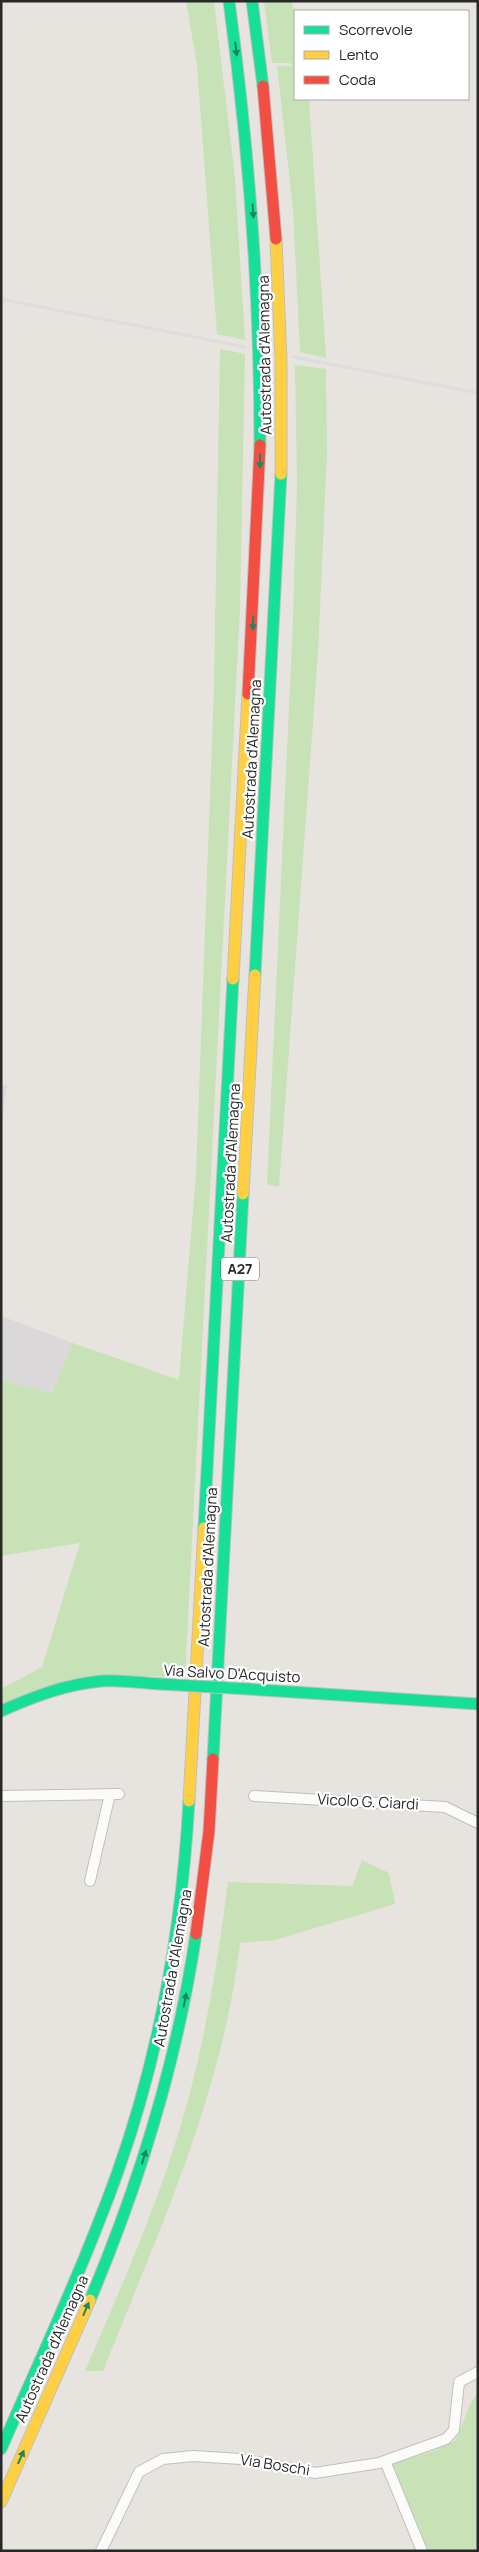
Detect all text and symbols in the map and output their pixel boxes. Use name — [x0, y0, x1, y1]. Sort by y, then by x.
legend — [294, 10, 469, 100]
text: Scorrevole — [339, 19, 413, 40]
one-way arrow — [233, 42, 241, 58]
text: Lento — [339, 44, 379, 65]
text: Coda — [339, 69, 376, 90]
one-way arrow — [249, 203, 257, 219]
street label: Autostrada d'Alemagna — [253, 275, 276, 435]
one-way arrow — [256, 453, 264, 469]
one-way arrow — [249, 616, 257, 632]
street label: Autostrada d'Alemagna — [237, 679, 266, 839]
street label: Autostrada d'Alemagna — [216, 1083, 245, 1243]
road number: A27 — [221, 1258, 259, 1280]
street label: Autostrada d'Alemagna — [193, 1487, 222, 1647]
street label: Via Salvo D'Acquisto — [163, 1659, 301, 1688]
street label: Vicolo G. Ciardi — [317, 1788, 419, 1815]
street label: Autostrada d'Alemagna — [148, 1888, 197, 2048]
one-way arrow — [182, 1991, 190, 2007]
one-way arrow — [141, 2149, 148, 2164]
street label: Autostrada d'Alemagna — [10, 2272, 94, 2426]
one-way arrow — [83, 2302, 91, 2316]
street label: Via Boschi — [239, 2449, 311, 2480]
one-way arrow — [17, 2450, 25, 2464]

